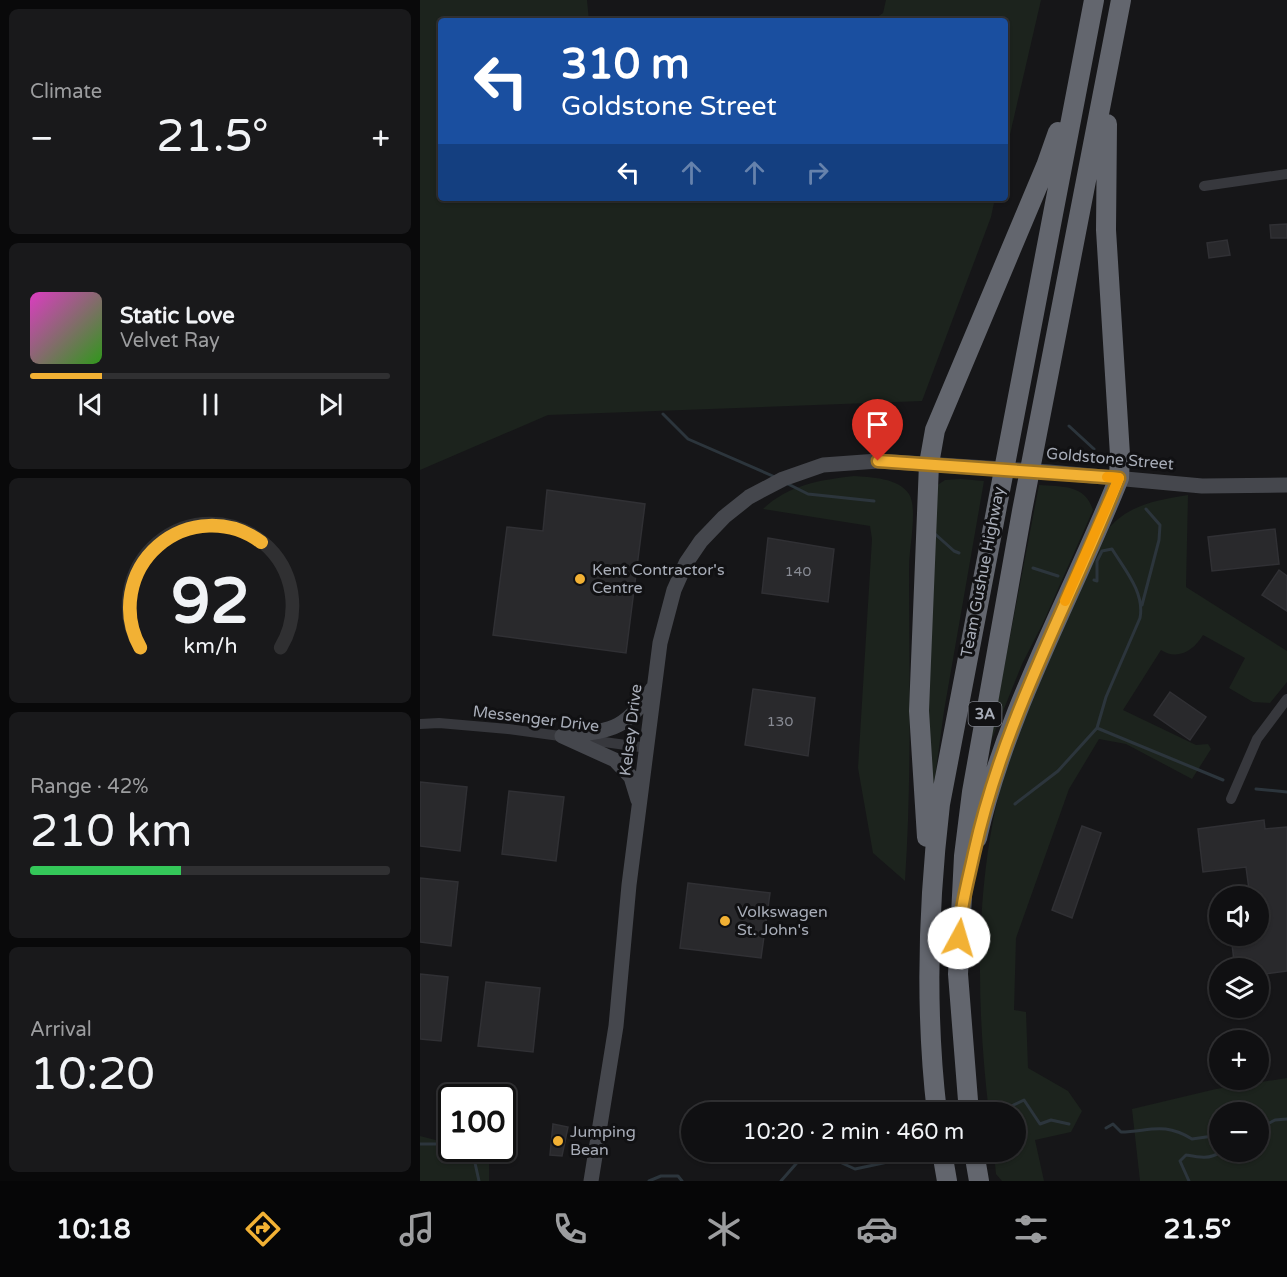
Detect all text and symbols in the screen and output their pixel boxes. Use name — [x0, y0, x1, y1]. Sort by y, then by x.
text: 310 m — [561, 39, 690, 90]
icon: left — [462, 42, 540, 120]
text: Climate — [30, 80, 102, 104]
text: Goldstone Street — [561, 90, 777, 123]
text: 21.5° — [156, 110, 269, 164]
text: − — [30, 119, 54, 158]
text: + — [371, 119, 390, 158]
icon: left — [612, 156, 645, 189]
icon: ahead — [675, 156, 708, 189]
icon: ahead — [738, 156, 771, 189]
icon: right — [801, 156, 834, 189]
text: Static Love — [120, 303, 235, 329]
text: Velvet Ray — [120, 329, 220, 353]
icon: previous — [74, 388, 107, 421]
icon: pause — [194, 388, 227, 421]
icon: next — [314, 388, 347, 421]
pin — [852, 399, 903, 461]
icon: arrive — [861, 408, 894, 441]
street label: Goldstone Street — [1045, 443, 1175, 475]
street label: Team Gushue Highway — [957, 485, 1009, 659]
place label: Kent Contractor's Centre — [592, 560, 725, 598]
house number: 140 — [785, 563, 811, 580]
text: 92 — [171, 565, 249, 640]
marker: Kent Contractor's Centre — [573, 572, 587, 586]
text: km/h — [183, 633, 237, 659]
street label: Kelsey Drive — [615, 683, 647, 777]
street label: Messenger Drive — [472, 701, 600, 737]
road number: 3A — [968, 702, 1002, 726]
house number: 130 — [767, 713, 793, 730]
text: Range · 42% — [30, 775, 149, 799]
text: 210 km — [30, 805, 192, 859]
map controls — [1209, 886, 1269, 1162]
button: sound — [1209, 886, 1269, 946]
place label: Volkswagen St. John's — [737, 902, 828, 940]
position arrow — [927, 906, 991, 970]
marker: Volkswagen St. John's — [718, 914, 732, 928]
button: layers — [1209, 958, 1269, 1018]
text: Arrival — [30, 1018, 92, 1042]
button: + — [1209, 1030, 1269, 1090]
text: 10:20 — [30, 1048, 155, 1102]
speed limit sign: 100 — [438, 1084, 516, 1162]
button: − — [1209, 1102, 1269, 1162]
text: 10:20 · 2 min · 460 m — [743, 1119, 964, 1145]
place label: Jumping Bean — [570, 1122, 636, 1160]
marker: Jumping Bean — [551, 1134, 565, 1148]
icon: directions — [242, 1208, 284, 1250]
icon: music — [396, 1208, 438, 1250]
icon: phone — [549, 1208, 591, 1250]
icon: climate — [703, 1208, 745, 1250]
icon: car — [856, 1208, 898, 1250]
icon: filters — [1010, 1208, 1052, 1250]
text: 10:18 — [56, 1213, 131, 1246]
text: 21.5° — [1164, 1213, 1231, 1246]

